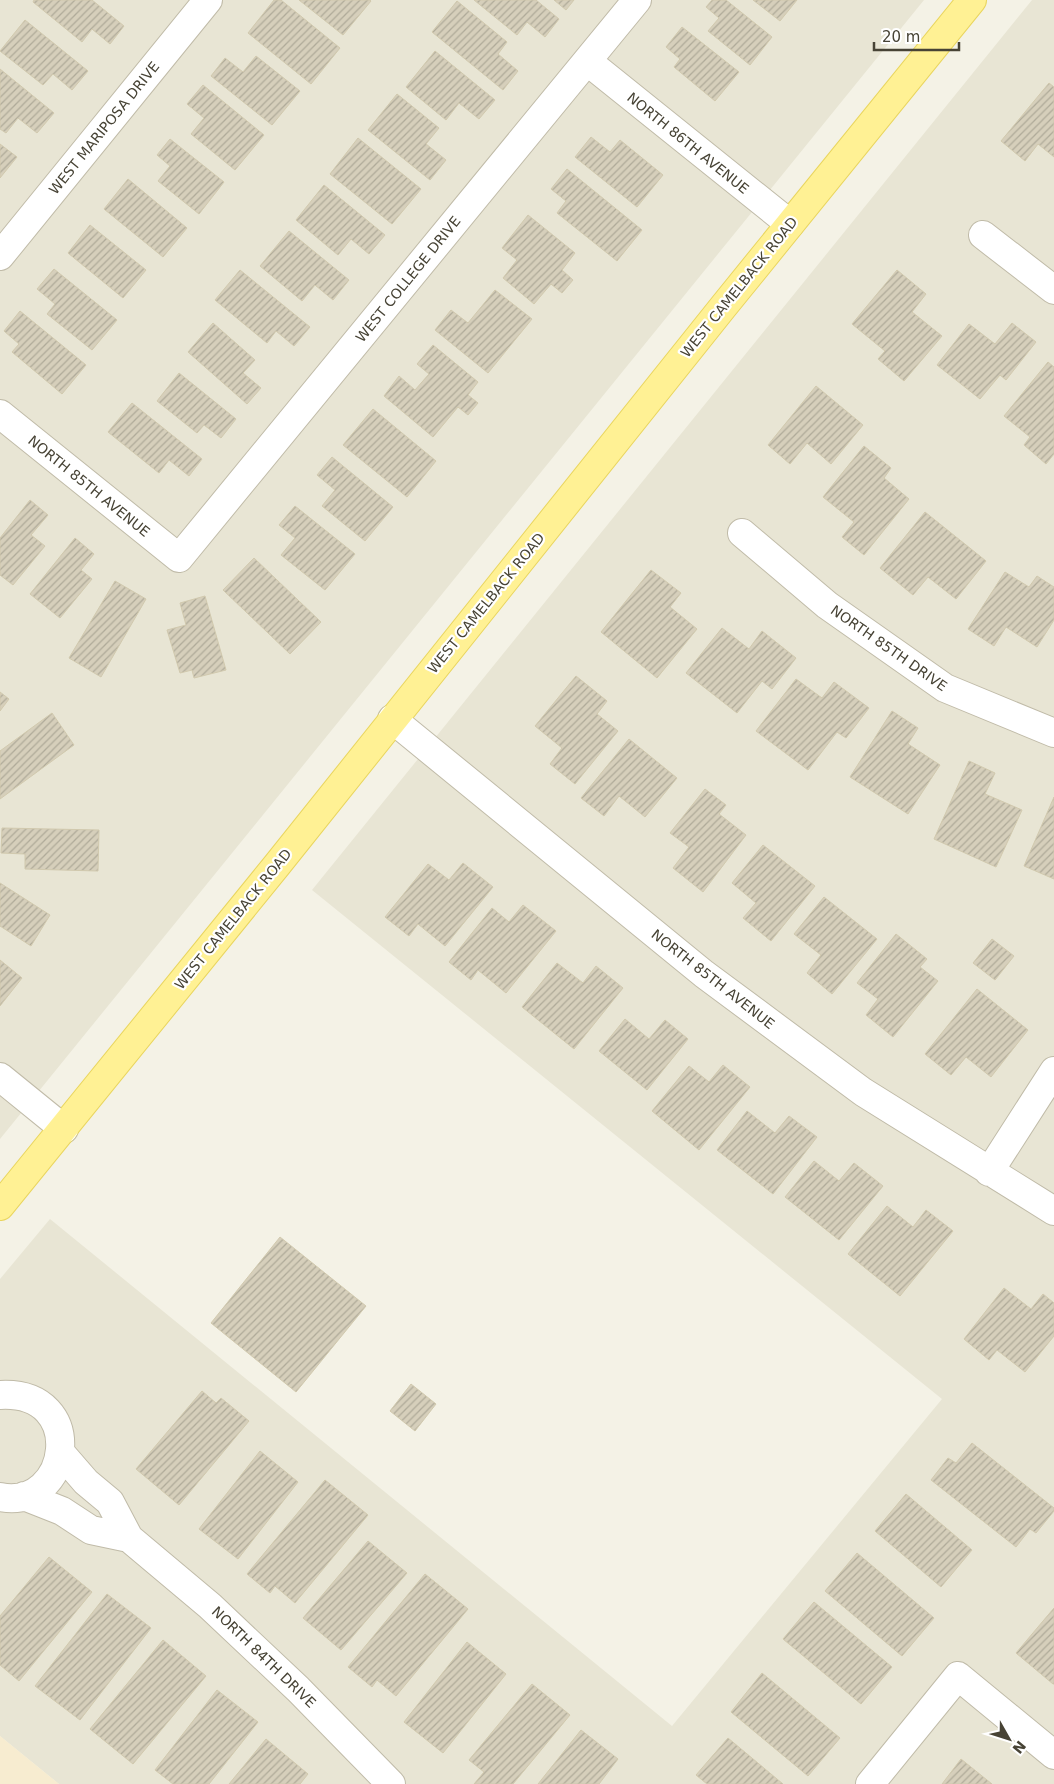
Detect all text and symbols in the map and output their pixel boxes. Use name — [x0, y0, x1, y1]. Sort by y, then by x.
scale bar — [874, 20, 959, 52]
text: 20 m — [882, 28, 920, 46]
street label: WEST MARIPOSA DRIVE — [46, 59, 162, 197]
street label: NORTH 86TH AVENUE — [624, 89, 752, 197]
street label: WEST COLLEGE DRIVE — [352, 213, 464, 345]
street label: WEST CAMELBACK ROAD — [677, 214, 801, 360]
street label: NORTH 85TH AVENUE — [25, 432, 153, 540]
street label: WEST CAMELBACK ROAD — [424, 530, 548, 676]
street label: NORTH 85TH DRIVE — [828, 602, 950, 694]
street label: WEST CAMELBACK ROAD — [171, 846, 295, 992]
street label: NORTH 85TH AVENUE — [648, 926, 778, 1032]
street label: NORTH 84TH DRIVE — [209, 1603, 319, 1711]
north arrow — [984, 1714, 1034, 1764]
text: N — [1009, 1738, 1029, 1757]

